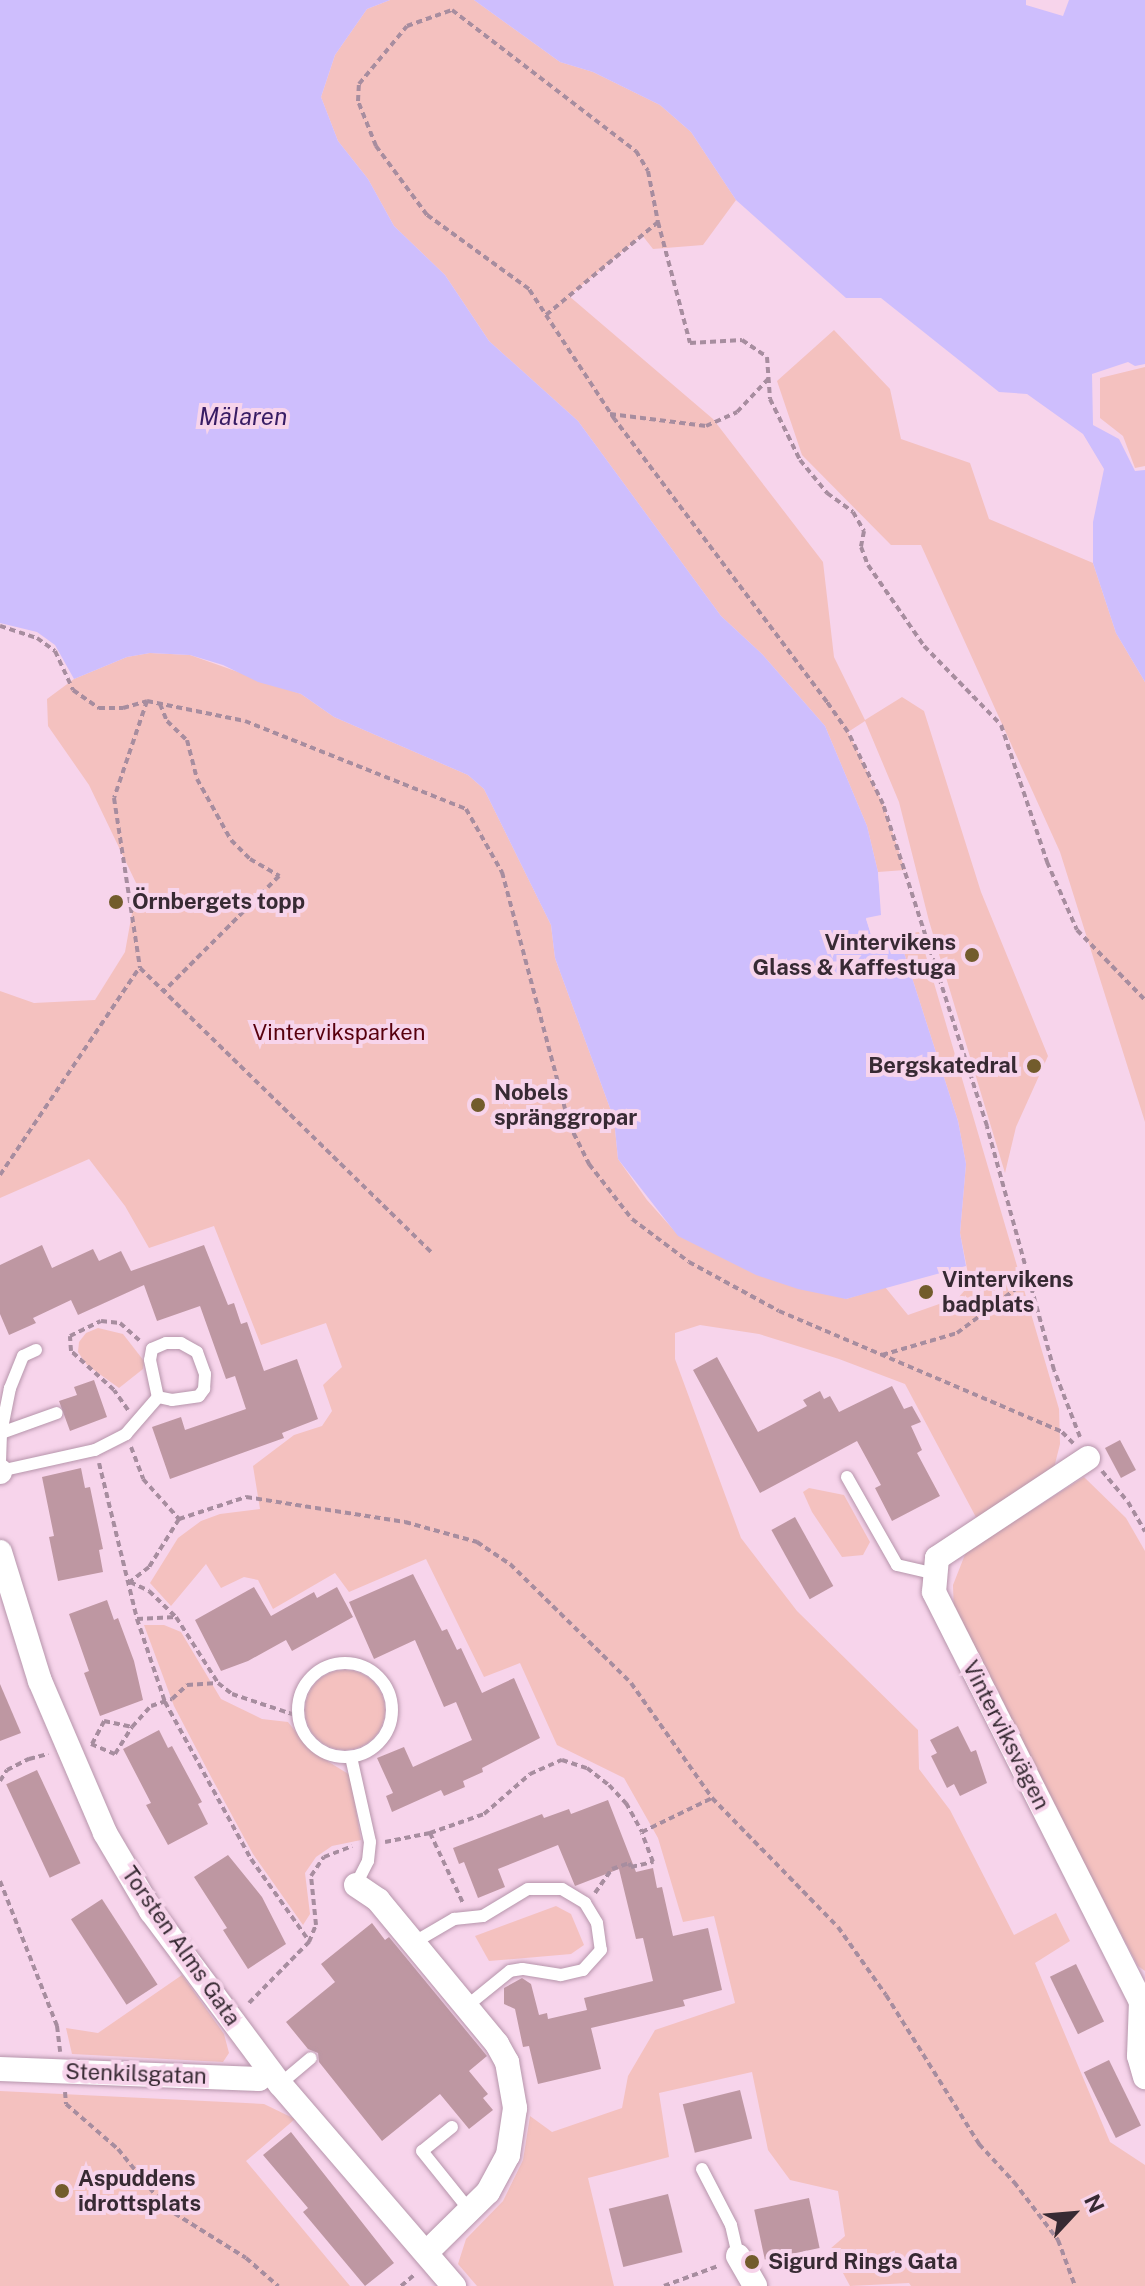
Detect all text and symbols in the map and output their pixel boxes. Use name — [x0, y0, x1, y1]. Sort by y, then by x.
water label: Mälaren — [199, 403, 287, 431]
place label: Örnbergets topp — [132, 889, 305, 915]
marker: Örnbergets topp — [107, 893, 125, 911]
place label: Vintervikens Glass & Kaffestuga — [752, 929, 956, 980]
marker: Vintervikens Glass & Kaffestuga — [963, 946, 981, 964]
park label: Vinterviksparken — [253, 1020, 425, 1046]
place label: Bergskatedral — [868, 1053, 1018, 1079]
marker: Bergskatedral — [1025, 1057, 1043, 1075]
place label: Nobels spränggropar — [494, 1079, 637, 1130]
marker: Nobels spränggropar — [469, 1096, 487, 1114]
place label: Vintervikens badplats — [942, 1266, 1074, 1318]
marker: Vintervikens badplats — [917, 1283, 935, 1301]
street label: Vinterviksvägen — [957, 1656, 1055, 1814]
street label: Torsten Alms Gata — [116, 1861, 246, 2031]
street label: Stenkilsgatan — [65, 2058, 207, 2090]
place label: Aspuddens idrottsplats — [78, 2165, 201, 2216]
north arrow — [1033, 2174, 1113, 2254]
marker: Aspuddens idrottsplats — [53, 2182, 71, 2200]
text: N — [1079, 2190, 1110, 2217]
place label: Sigurd Rings Gata — [768, 2249, 958, 2275]
marker: Sigurd Rings Gata — [743, 2253, 761, 2271]

